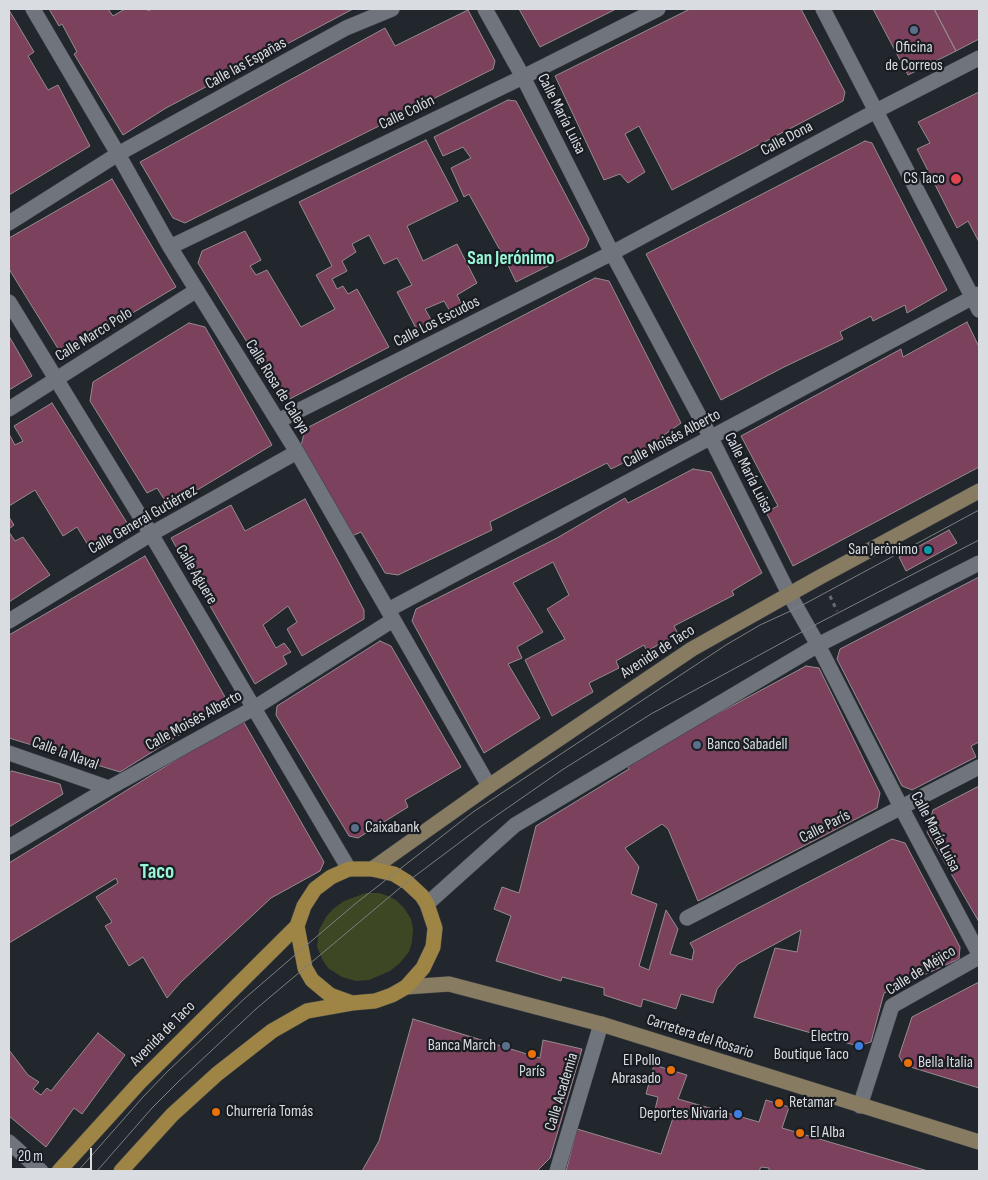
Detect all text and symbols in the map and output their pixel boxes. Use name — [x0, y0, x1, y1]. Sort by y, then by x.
marker: Oficina de Correos — [908, 24, 920, 36]
street label: Calle las Españas — [202, 34, 290, 94]
place label: Oficina de Correos — [885, 38, 943, 76]
street label: Calle María Luisa — [532, 70, 590, 158]
street label: Calle Colón — [376, 91, 438, 135]
street label: Calle Dona — [758, 117, 816, 161]
place label: CS Taco — [903, 169, 945, 189]
marker: CS Taco — [949, 172, 963, 186]
district label: San Jerónimo — [467, 248, 555, 270]
street label: Calle Los Escudos — [391, 292, 483, 352]
street label: Calle Marco Polo — [52, 304, 136, 366]
street label: Calle Rosa de Caleya — [240, 336, 314, 438]
street label: Calle Moisés Alberto — [620, 405, 724, 473]
street label: Calle María Luisa — [719, 429, 777, 517]
street label: Calle General Gutiérrez — [85, 481, 201, 559]
place label: San Jerònimo — [848, 540, 918, 560]
street label: Calle Aguere — [171, 542, 221, 608]
marker: San Jerònimo — [922, 544, 934, 556]
street label: Avenida de Taco — [617, 621, 699, 683]
street label: Calle Moisés Alberto — [142, 687, 246, 755]
street label: Calle la Naval — [29, 733, 101, 775]
place label: Banco Sabadell — [707, 735, 788, 755]
marker: Banco Sabadell — [691, 739, 703, 751]
street label: Calle María Luisa — [906, 789, 964, 875]
street label: Calle París — [796, 806, 854, 848]
place label: Caixabank — [365, 818, 419, 838]
marker: Caixabank — [349, 822, 361, 834]
district label: Taco — [140, 860, 174, 886]
street label: Calle de Méjico — [882, 942, 960, 1000]
street label: Avenida de Taco — [126, 997, 200, 1071]
street label: Carretera del Rosario — [644, 1011, 756, 1063]
place label: Electro Boutique Taco — [774, 1027, 849, 1065]
place label: Banca March — [428, 1036, 496, 1056]
marker: Banca March — [500, 1040, 512, 1052]
marker: Electro Boutique Taco — [853, 1040, 865, 1052]
marker: París — [526, 1048, 538, 1060]
street label: Calle Academia — [541, 1051, 583, 1133]
place label: El Pollo Abrasado — [612, 1051, 661, 1089]
place label: Bella Italia — [918, 1053, 973, 1073]
marker: Bella Italia — [902, 1057, 914, 1069]
place label: París — [519, 1062, 545, 1082]
marker: El Pollo Abrasado — [665, 1064, 677, 1076]
place label: Retamar — [789, 1093, 835, 1113]
marker: Retamar — [773, 1097, 785, 1109]
place label: Churrería Tomás — [226, 1102, 313, 1122]
place label: Deportes Nivaria — [639, 1104, 728, 1124]
marker: Churrería Tomás — [210, 1106, 222, 1118]
marker: Deportes Nivaria — [732, 1108, 744, 1120]
place label: El Alba — [810, 1123, 845, 1143]
marker: El Alba — [794, 1127, 806, 1139]
scale bar — [12, 1138, 95, 1170]
text: 20 m — [18, 1147, 43, 1166]

